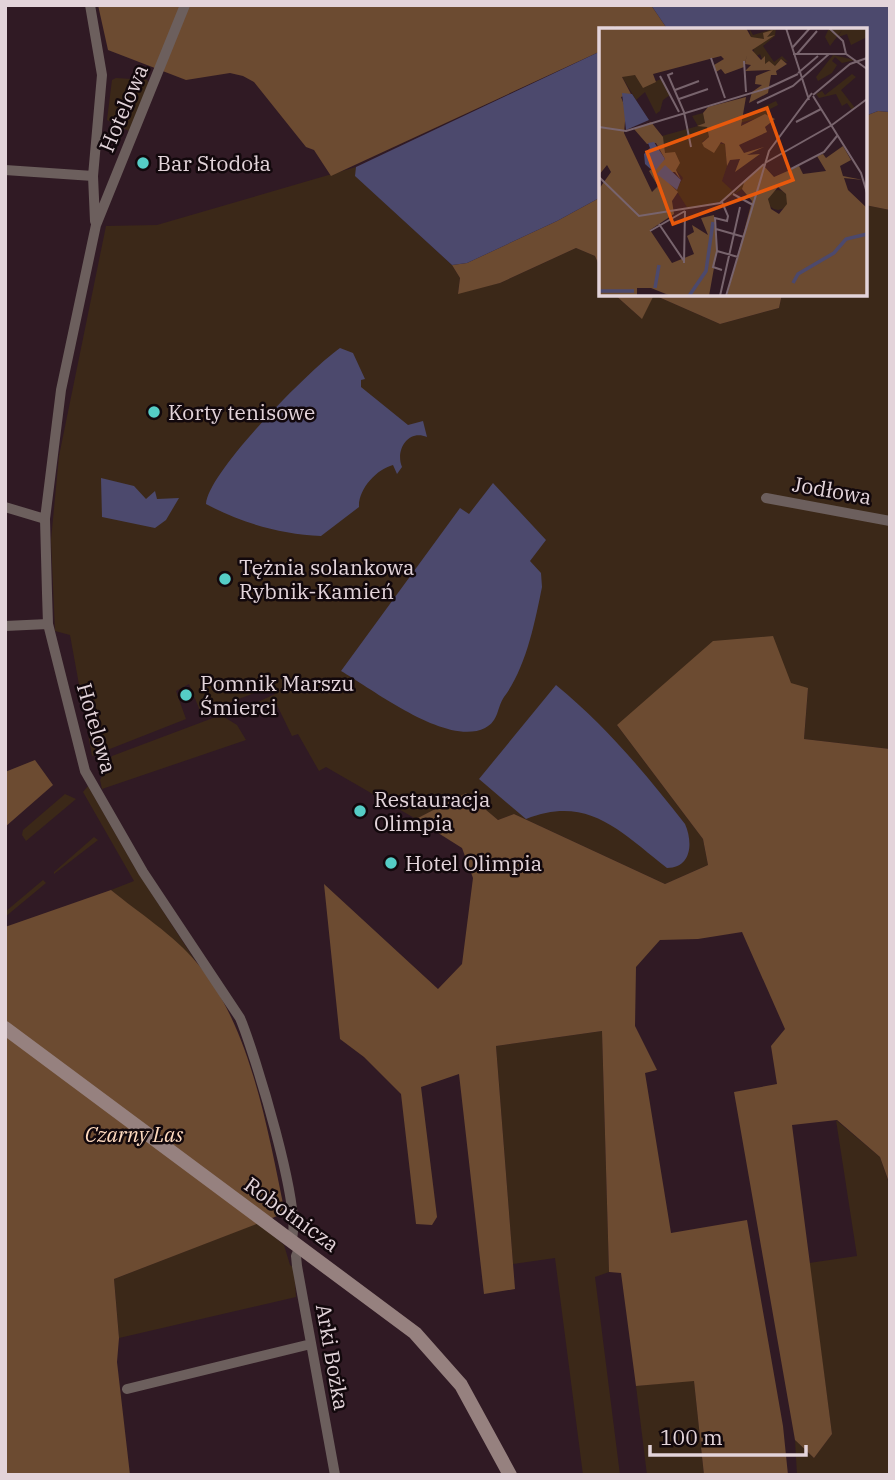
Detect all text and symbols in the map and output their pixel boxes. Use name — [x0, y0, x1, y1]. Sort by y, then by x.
inset map — [599, 28, 867, 296]
street label: Hotelowa — [92, 60, 154, 156]
place label: Bar Stodoła — [157, 149, 271, 177]
marker: Bar Stodoła — [135, 155, 151, 171]
place label: Korty tenisowe — [168, 398, 315, 426]
marker: Korty tenisowe — [146, 404, 162, 420]
street label: Jodłowa — [790, 469, 874, 511]
place label: Tężnia solankowa Rybnik-Kamień — [239, 553, 414, 605]
marker: Tężnia solankowa Rybnik-Kamień — [217, 571, 233, 587]
place label: Pomnik Marszu Śmierci — [200, 669, 354, 721]
street label: Hotelowa — [71, 680, 123, 776]
marker: Pomnik Marszu Śmierci — [178, 687, 194, 703]
place label: Restauracja Olimpia — [374, 785, 490, 837]
marker: Restauracja Olimpia — [352, 803, 368, 819]
place label: Hotel Olimpia — [405, 849, 542, 877]
marker: Hotel Olimpia — [383, 855, 399, 871]
park label: Czarny Las — [85, 1120, 183, 1148]
street label: Robotnicza — [239, 1170, 345, 1258]
street label: Arki Bożka — [310, 1302, 356, 1412]
scale bar — [650, 1414, 806, 1458]
text: 100 m — [660, 1423, 723, 1451]

